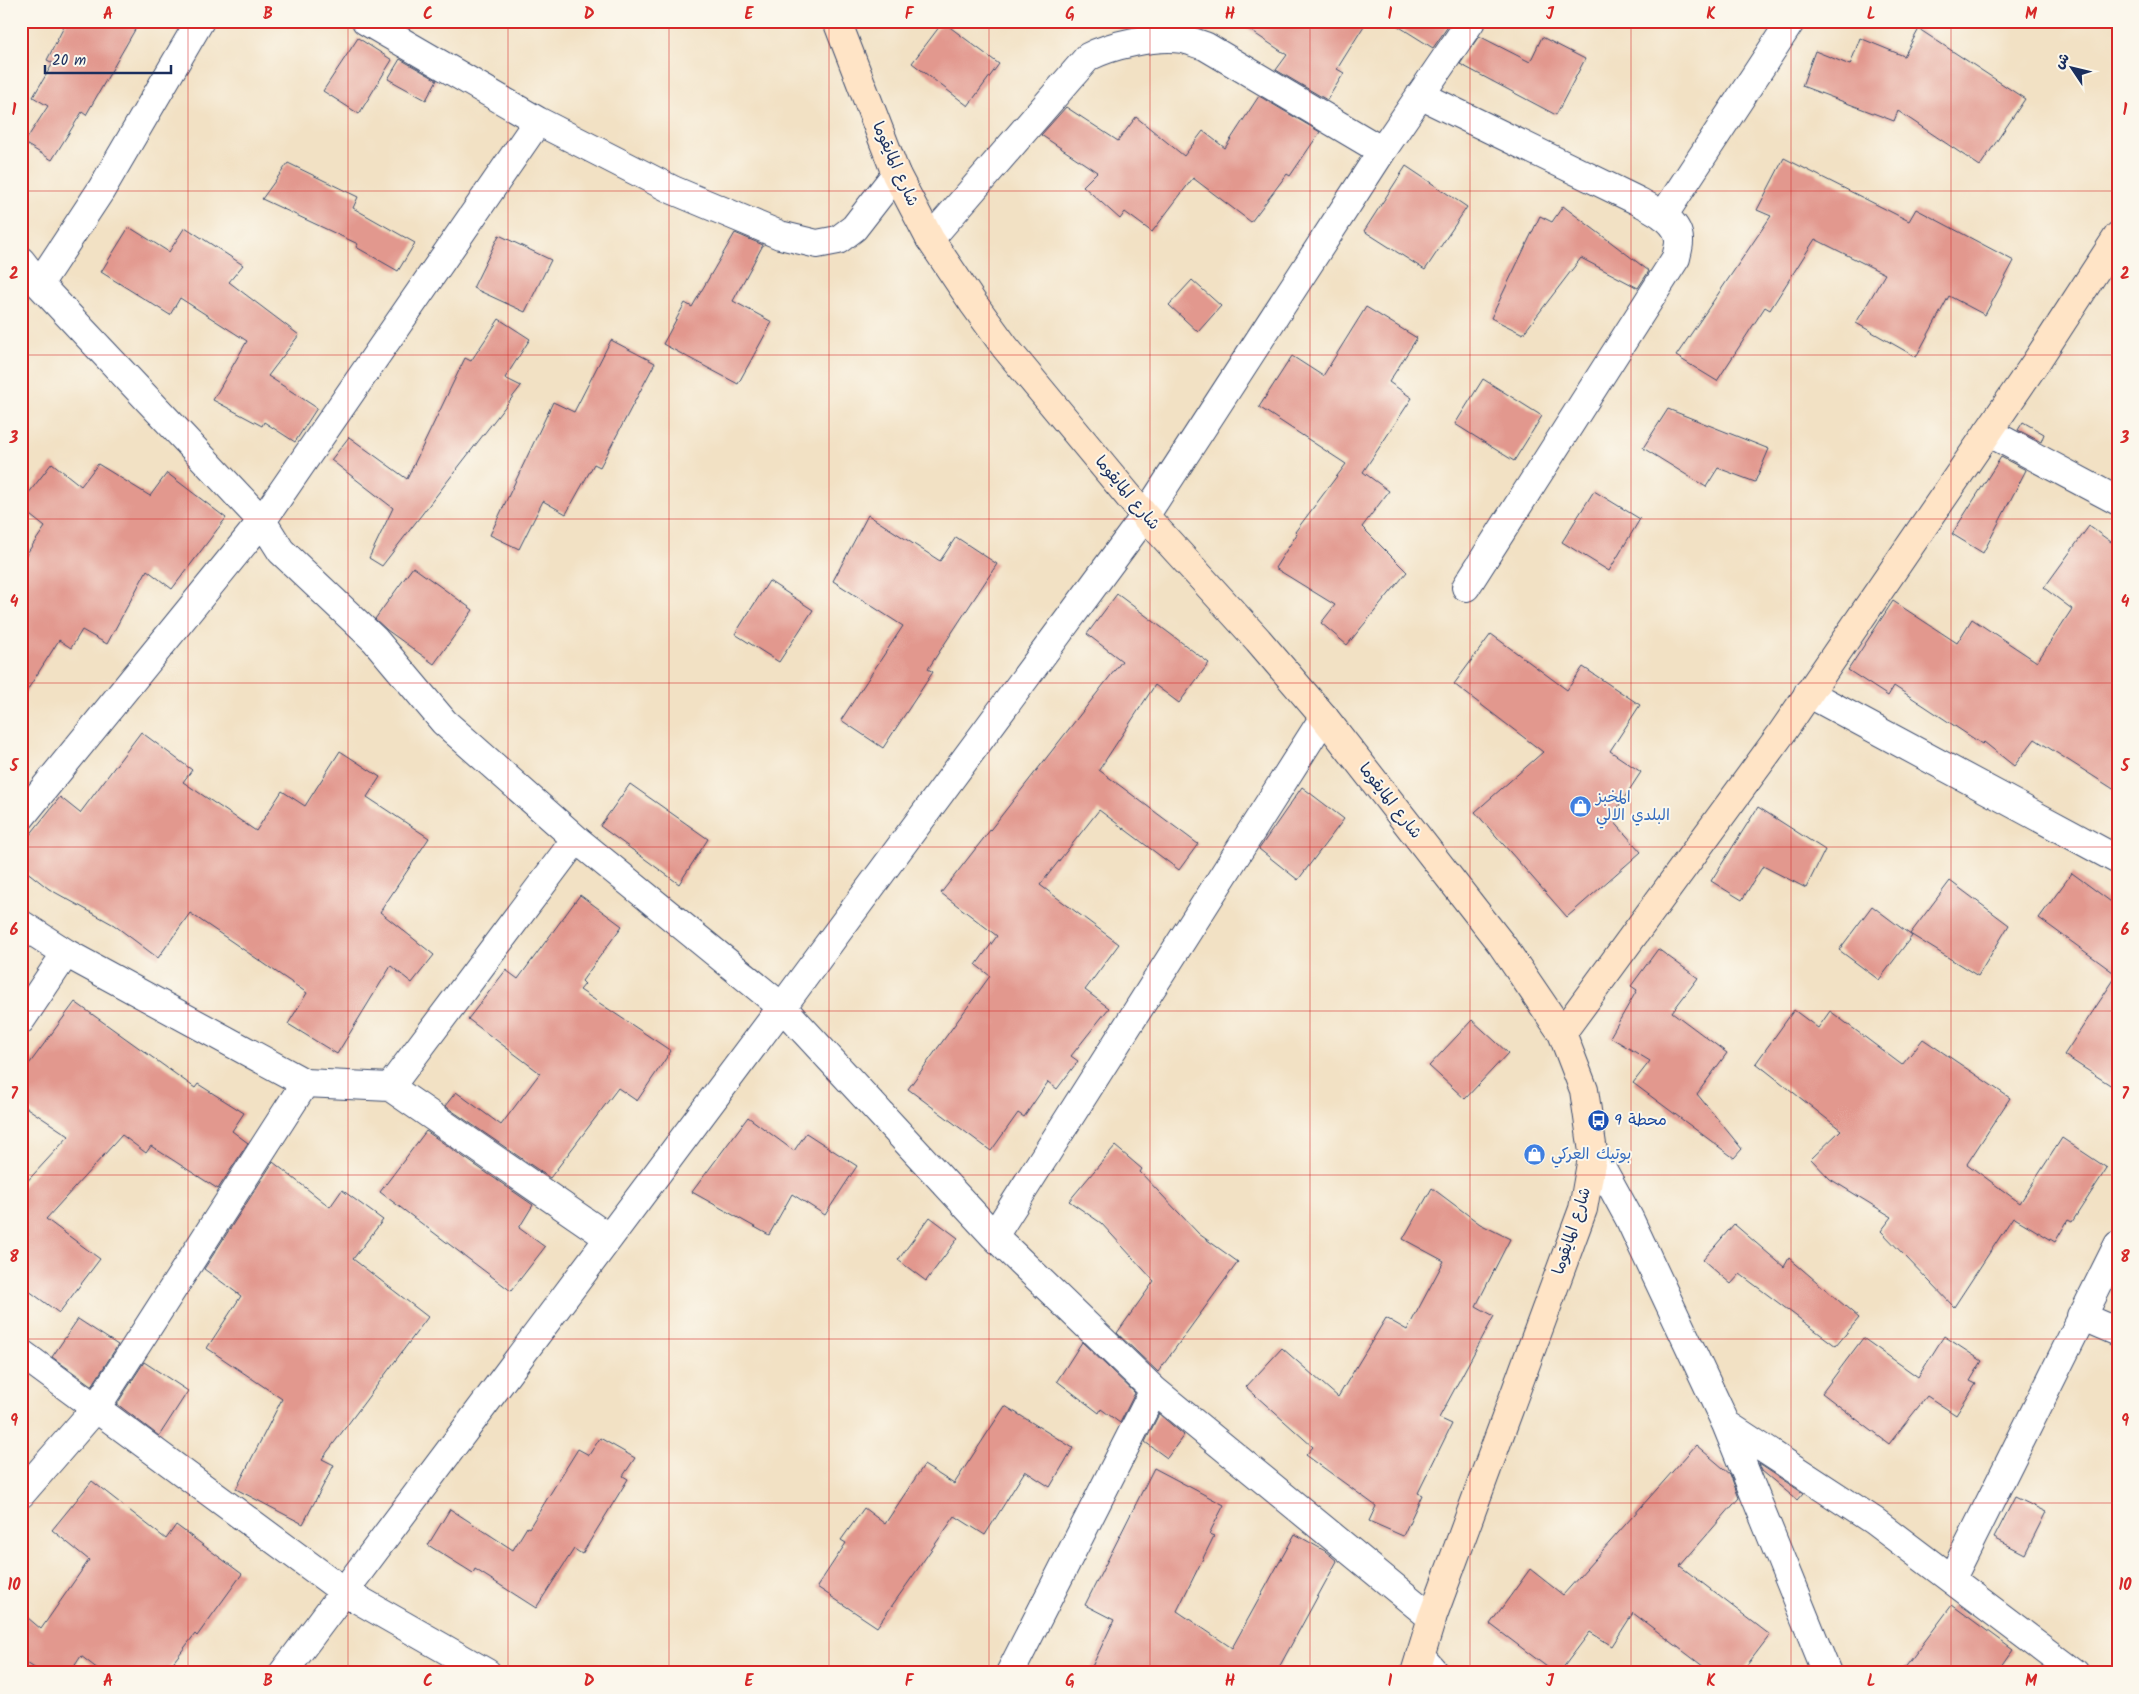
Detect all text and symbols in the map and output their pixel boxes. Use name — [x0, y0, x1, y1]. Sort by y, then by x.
text: A — [103, 2, 113, 27]
text: B — [263, 2, 273, 27]
text: C — [423, 2, 433, 27]
text: D — [584, 2, 595, 27]
text: E — [745, 2, 755, 27]
text: F — [905, 2, 915, 27]
text: G — [1065, 2, 1075, 27]
text: H — [1225, 2, 1235, 27]
text: I — [1388, 2, 1393, 27]
text: J — [1546, 2, 1555, 27]
text: K — [1706, 2, 1716, 27]
text: L — [1867, 2, 1875, 27]
text: M — [2025, 2, 2038, 27]
scale bar — [45, 42, 171, 74]
north arrow — [2046, 42, 2096, 92]
text: ش — [2049, 48, 2076, 74]
text: 20 m — [52, 49, 86, 73]
text: 1 — [12, 98, 17, 123]
text: 1 — [2123, 98, 2128, 123]
street label: شارع المايقوما — [865, 117, 925, 211]
text: 2 — [9, 262, 19, 287]
text: 2 — [2120, 262, 2130, 287]
text: 3 — [9, 426, 19, 451]
text: 3 — [2120, 426, 2130, 451]
street label: شارع المايقوما — [1088, 450, 1166, 536]
text: 4 — [10, 590, 19, 615]
text: 4 — [2121, 590, 2130, 615]
text: 5 — [9, 754, 20, 779]
text: 5 — [2120, 754, 2131, 779]
street label: شارع المايقوما — [1352, 758, 1428, 844]
place label: المخبز البلدي الالي — [1594, 785, 1670, 829]
shop icon: المخبز البلدي الالي — [1568, 794, 1592, 818]
text: 6 — [10, 918, 19, 943]
text: 6 — [2121, 918, 2130, 943]
text: 7 — [10, 1082, 18, 1107]
text: 7 — [2121, 1082, 2129, 1107]
bus stop icon: محطة 9 — [1586, 1108, 1610, 1132]
place label: محطة 9 — [1614, 1108, 1667, 1133]
shop icon: بوتيك العركي — [1523, 1142, 1547, 1166]
place label: بوتيك العركي — [1551, 1142, 1631, 1168]
street label: شارع المايقوما — [1546, 1184, 1598, 1278]
text: 8 — [9, 1245, 19, 1270]
text: 8 — [2120, 1245, 2130, 1270]
text: 9 — [10, 1409, 18, 1434]
text: 9 — [2121, 1409, 2129, 1434]
text: 10 — [7, 1573, 21, 1598]
text: 10 — [2118, 1573, 2132, 1598]
text: A — [103, 1669, 113, 1694]
text: B — [263, 1669, 273, 1694]
text: C — [423, 1669, 433, 1694]
text: D — [584, 1669, 595, 1694]
text: E — [745, 1669, 755, 1694]
text: F — [905, 1669, 915, 1694]
text: G — [1065, 1669, 1075, 1694]
text: H — [1225, 1669, 1235, 1694]
text: I — [1388, 1669, 1393, 1694]
text: J — [1546, 1669, 1555, 1694]
text: K — [1706, 1669, 1716, 1694]
text: L — [1867, 1669, 1875, 1694]
text: M — [2025, 1669, 2038, 1694]

